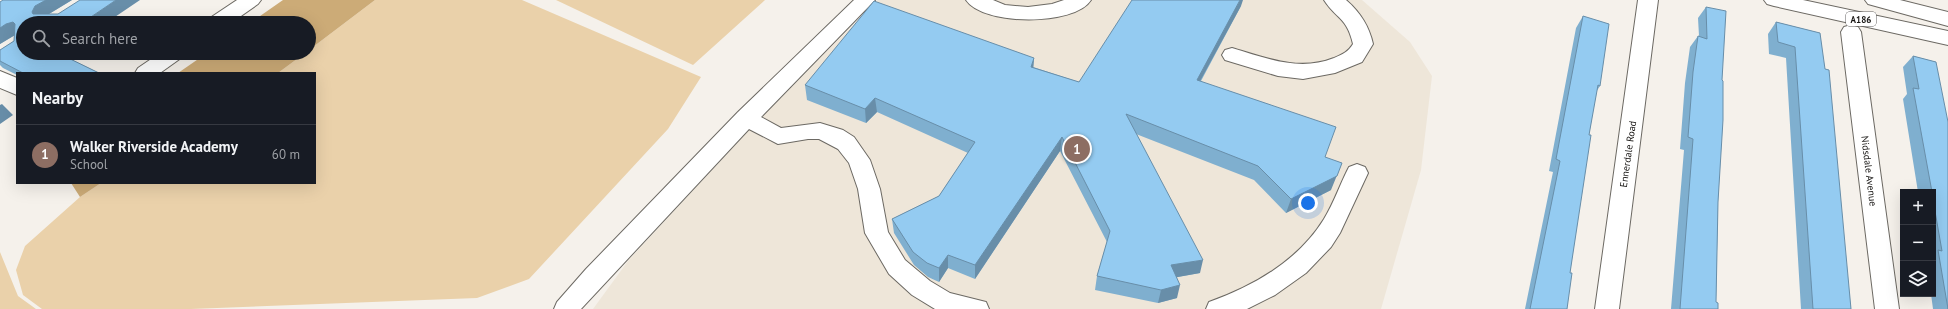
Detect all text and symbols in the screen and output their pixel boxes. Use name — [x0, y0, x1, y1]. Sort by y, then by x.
road number: A186 — [1846, 12, 1876, 26]
search box — [16, 16, 316, 60]
icon: search — [30, 27, 52, 49]
text: Search here — [62, 29, 138, 48]
text: Nearby — [32, 87, 83, 109]
street label: Ennerdale Road — [1617, 120, 1639, 188]
pin: 1 — [1064, 134, 1090, 164]
street label: Nidsdale Avenue — [1858, 135, 1880, 207]
text: Walker Riverside Academy — [70, 137, 238, 156]
text: 1 — [41, 146, 49, 163]
text: 60 m — [272, 146, 300, 163]
text: School — [70, 156, 108, 173]
map controls — [1900, 189, 1936, 297]
button: + — [1900, 189, 1936, 225]
your location — [1298, 193, 1318, 213]
button: − — [1900, 225, 1936, 261]
button: layers — [1900, 261, 1936, 297]

